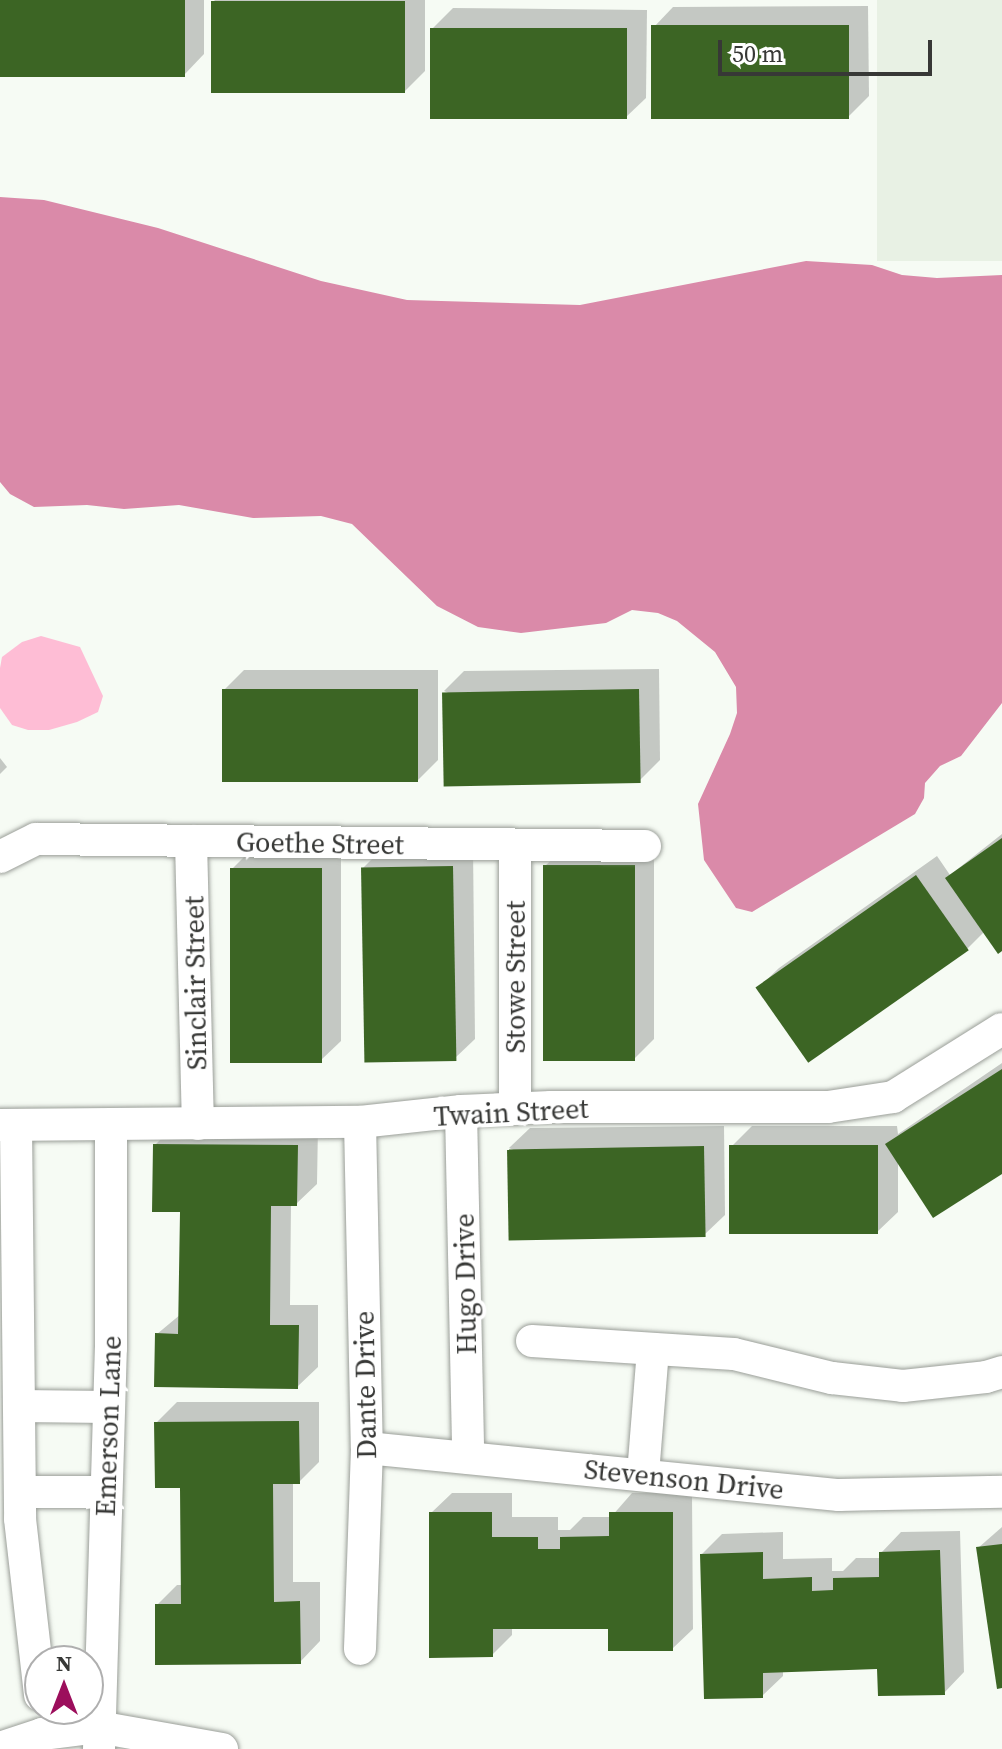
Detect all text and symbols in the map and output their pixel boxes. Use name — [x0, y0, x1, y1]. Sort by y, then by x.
scale bar — [722, 24, 936, 74]
text: 50 m — [732, 37, 783, 70]
street label: Goethe Street — [236, 825, 404, 861]
street label: Sinclair Street — [177, 896, 213, 1070]
street label: Stowe Street — [498, 901, 532, 1053]
street label: Twain Street — [433, 1091, 589, 1133]
street label: Hugo Drive — [447, 1213, 483, 1355]
street label: Dante Drive — [347, 1311, 383, 1459]
street label: Emerson Lane — [88, 1335, 128, 1517]
street label: Stevenson Drive — [583, 1452, 785, 1506]
north arrow — [24, 1645, 104, 1725]
text: N — [56, 1648, 72, 1678]

